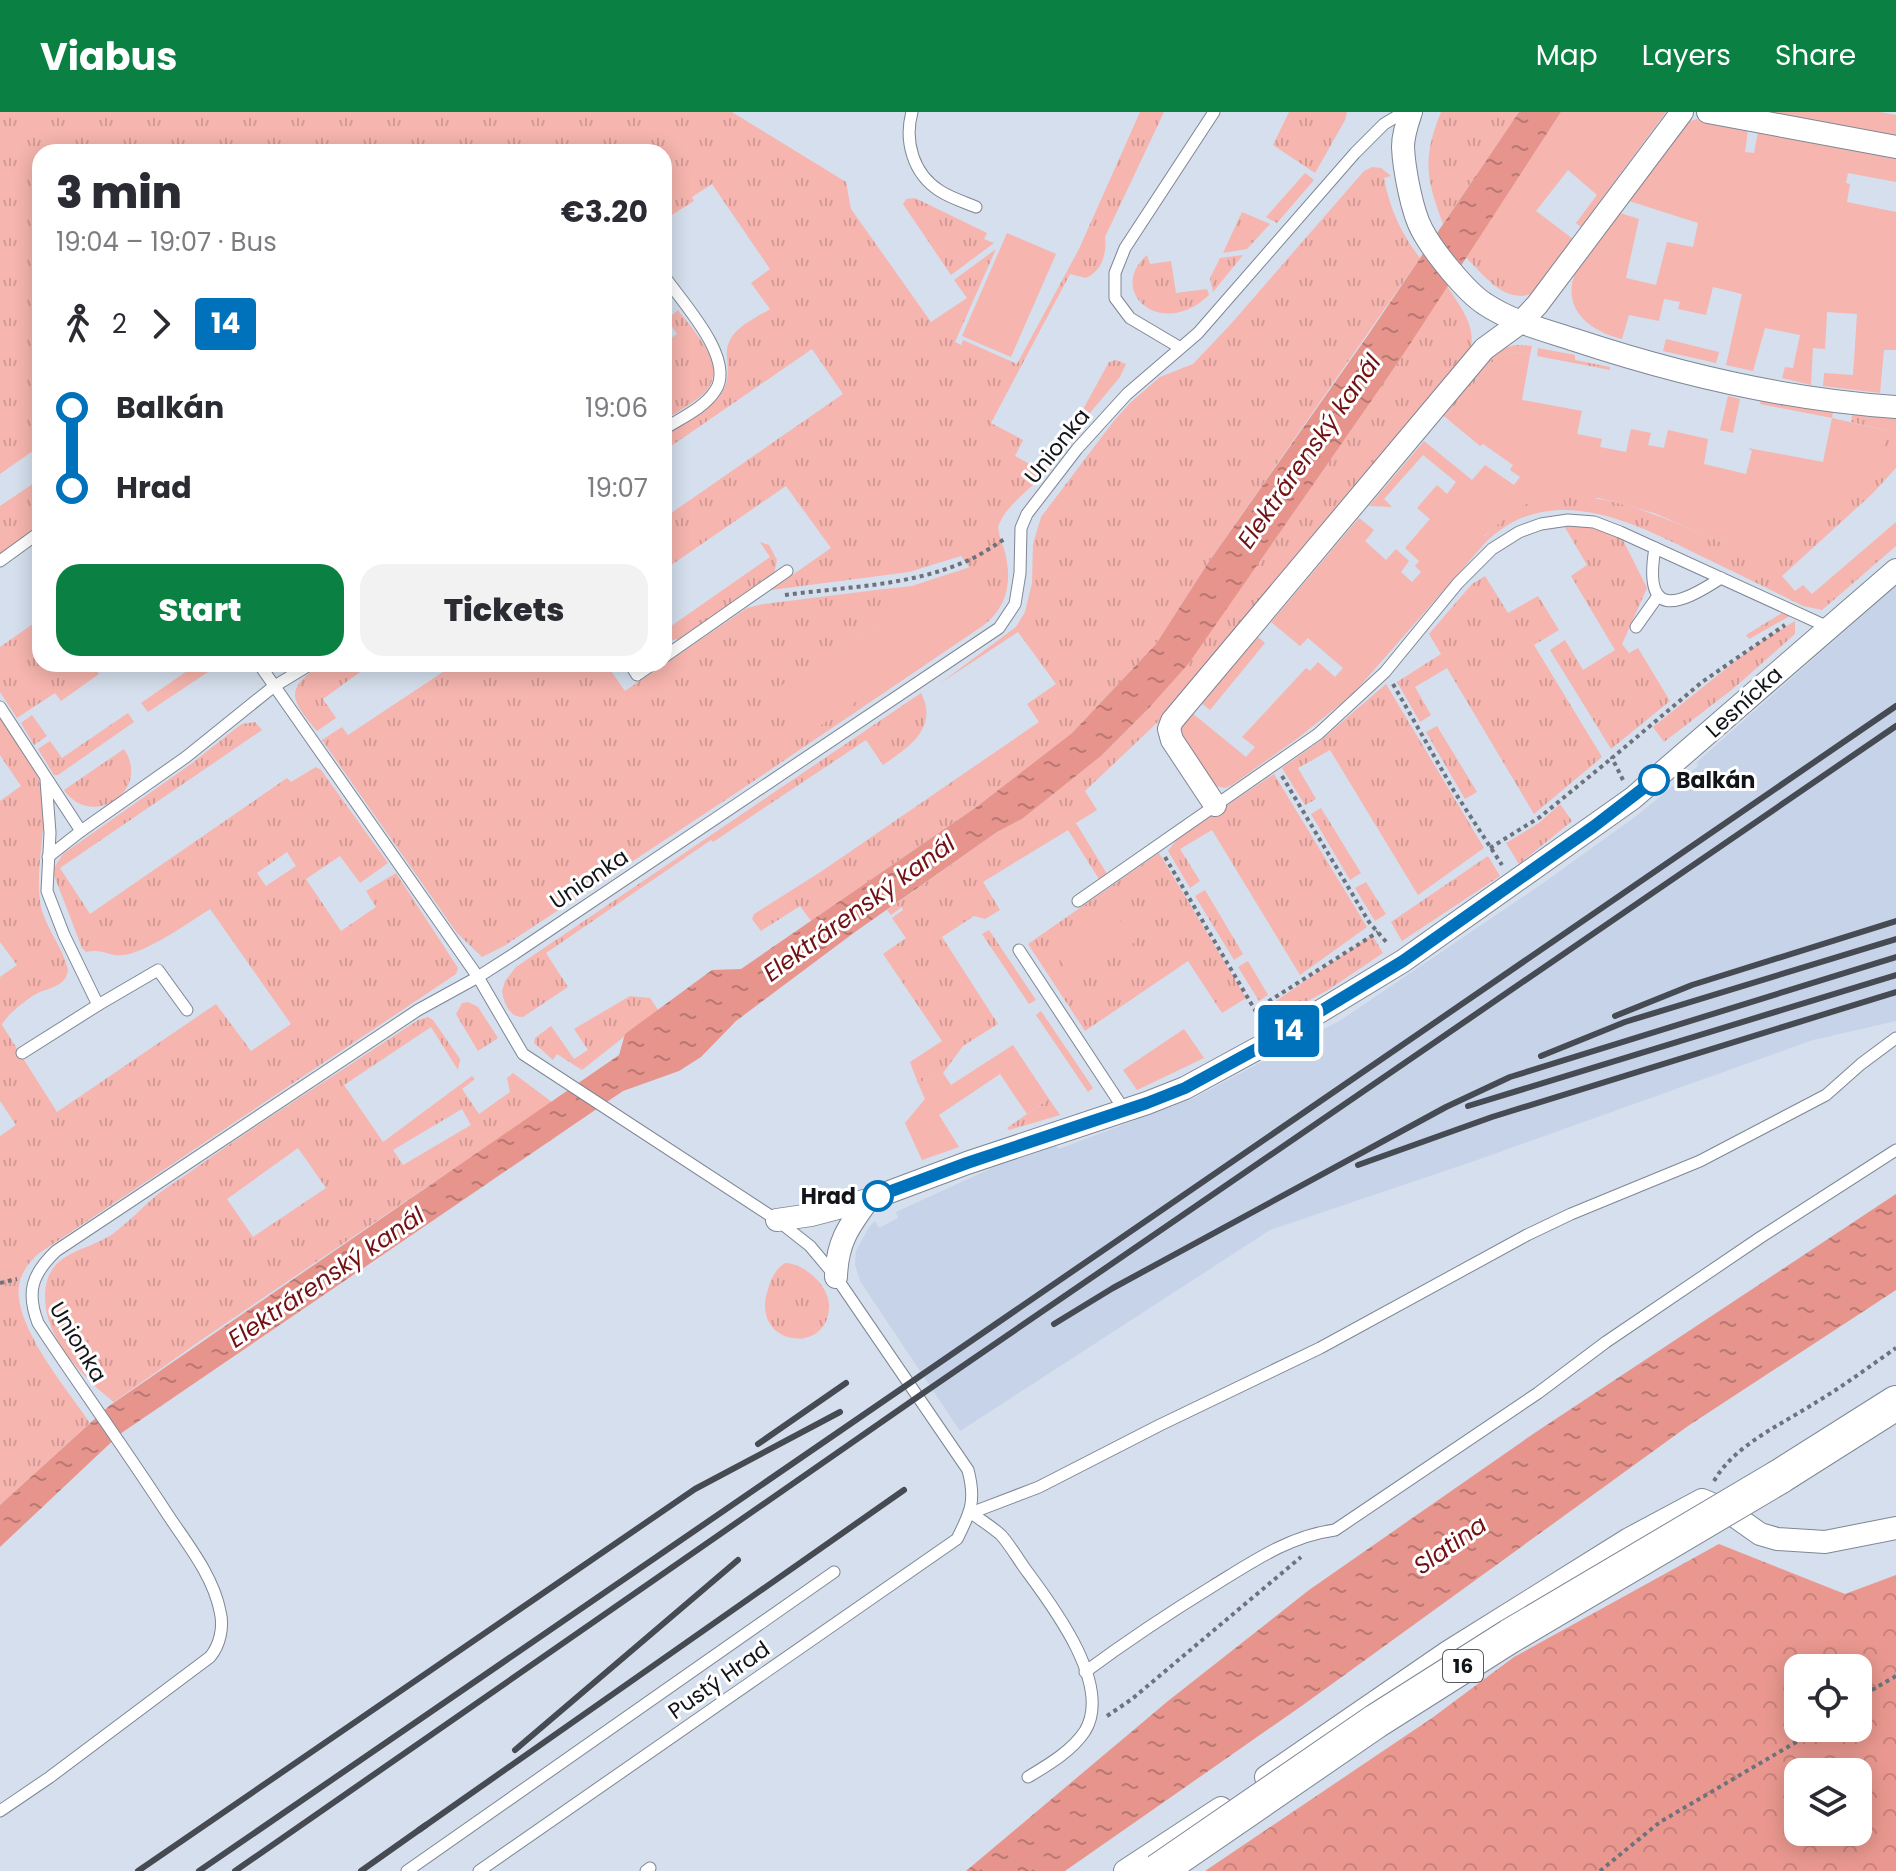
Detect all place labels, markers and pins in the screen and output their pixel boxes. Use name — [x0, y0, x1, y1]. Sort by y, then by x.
marker: Balkán — [1639, 765, 1669, 795]
place label: Balkán — [1676, 765, 1755, 796]
place label: Hrad — [801, 1181, 856, 1212]
marker: Hrad — [863, 1181, 893, 1211]

